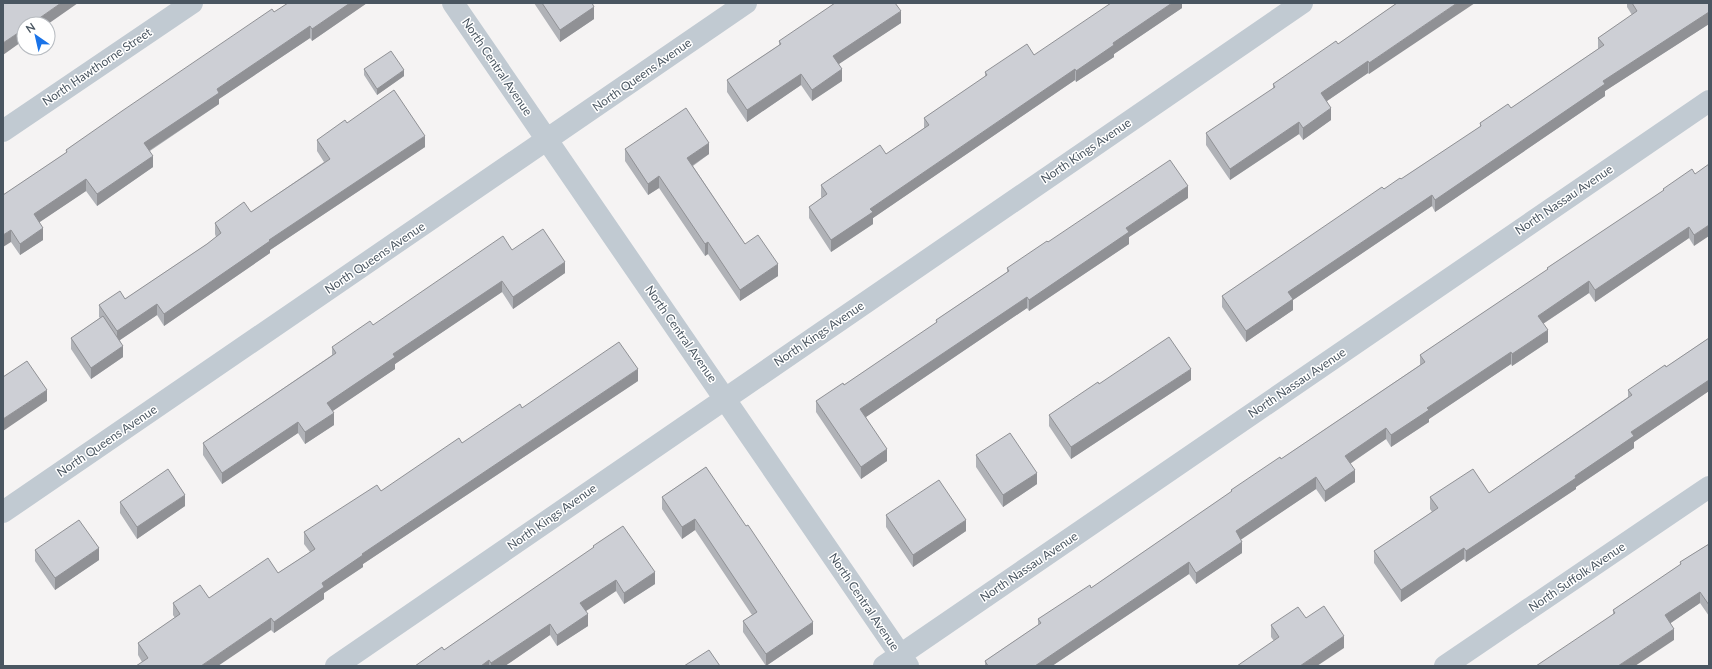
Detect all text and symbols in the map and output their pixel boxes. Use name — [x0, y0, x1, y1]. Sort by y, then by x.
street label: North Central Avenue — [459, 15, 536, 119]
north arrow — [16, 16, 56, 56]
text: N — [23, 20, 37, 35]
street label: North Hawthorne Street — [39, 24, 155, 109]
street label: North Queens Avenue — [589, 35, 694, 114]
street label: North Kings Avenue — [1038, 115, 1134, 186]
street label: North Nassau Avenue — [1512, 161, 1615, 238]
street label: North Queens Avenue — [322, 219, 428, 297]
street label: North Central Avenue — [642, 282, 720, 385]
street label: North Kings Avenue — [771, 298, 867, 369]
street label: North Nassau Avenue — [1245, 344, 1348, 421]
street label: North Queens Avenue — [54, 402, 160, 480]
street label: North Kings Avenue — [504, 480, 599, 553]
street label: North Nassau Avenue — [977, 528, 1080, 605]
street label: North Suffolk Avenue — [1526, 539, 1628, 614]
street label: North Central Avenue — [826, 550, 903, 654]

